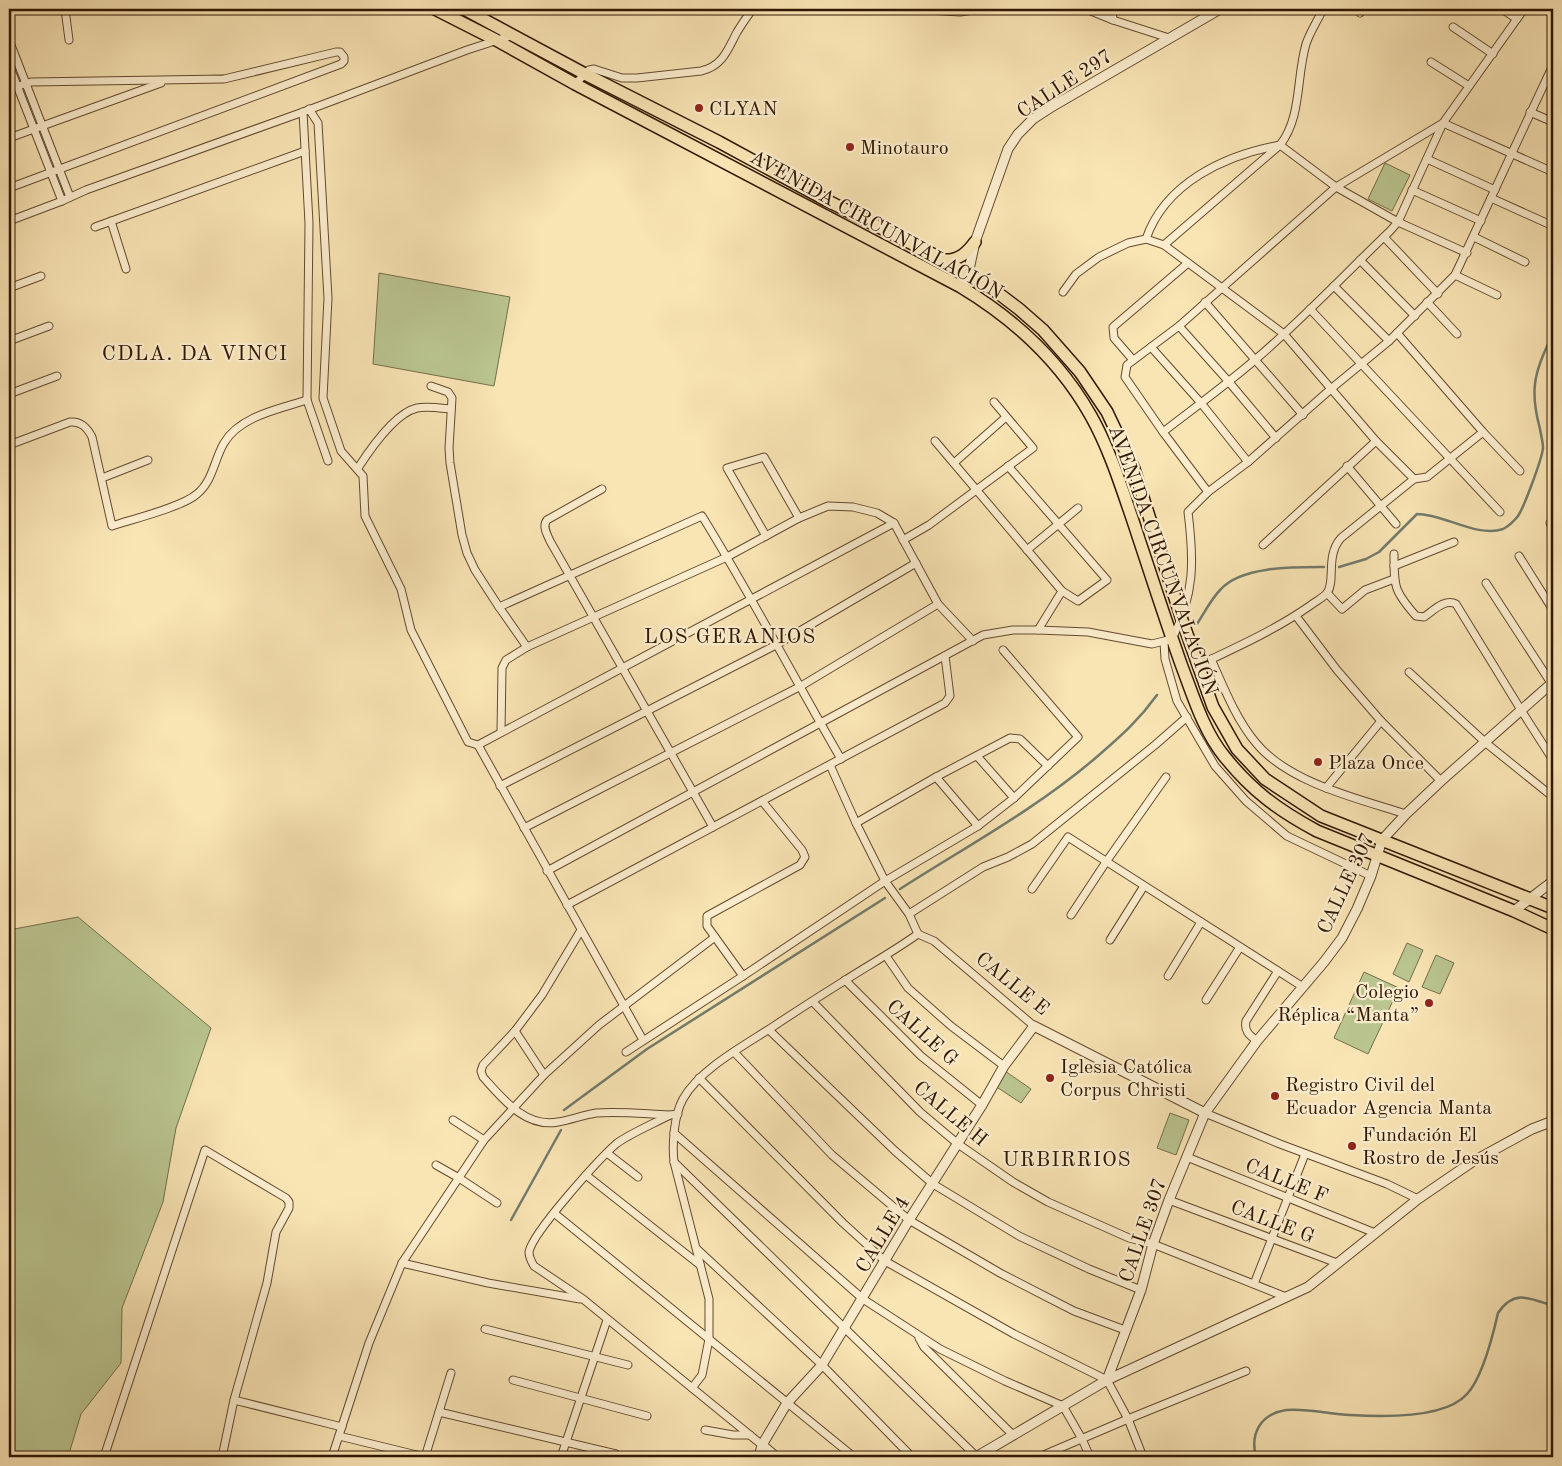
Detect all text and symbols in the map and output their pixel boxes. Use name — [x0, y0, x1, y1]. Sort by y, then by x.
street label: CALLE 297 — [1014, 47, 1116, 123]
place label: CLYAN — [709, 100, 778, 120]
marker: CLYAN — [693, 102, 705, 114]
place label: Minotauro — [860, 139, 949, 159]
marker: Minotauro — [844, 141, 856, 153]
street label: AVENIDA CIRCUNVALACIÓN — [746, 144, 1008, 304]
district label: CDLA. DA VINCI — [102, 344, 288, 365]
street label: AVENIDA CIRCUNVALACIÓN — [1104, 422, 1224, 698]
district label: LOS GERANIOS — [644, 627, 816, 648]
place label: Plaza Once — [1328, 754, 1424, 774]
marker: Plaza Once — [1312, 756, 1324, 768]
street label: CALLE 307 — [1315, 830, 1379, 937]
street label: CALLE E — [971, 949, 1052, 1020]
place label: Colegio Réplica “Manta” — [1277, 983, 1419, 1026]
street label: CALLE G — [882, 997, 961, 1070]
marker: Colegio Réplica “Manta” — [1423, 997, 1435, 1009]
place label: Iglesia Católica Corpus Christi — [1060, 1058, 1193, 1101]
marker: Iglesia Católica Corpus Christi — [1044, 1072, 1056, 1084]
place label: Registro Civil del Ecuador Agencia Manta — [1285, 1076, 1492, 1119]
street label: CALLE H — [909, 1078, 990, 1151]
marker: Registro Civil del Ecuador Agencia Manta — [1269, 1090, 1281, 1102]
place label: Fundación El Rostro de Jesús — [1362, 1126, 1499, 1169]
marker: Fundación El Rostro de Jesús — [1346, 1140, 1358, 1152]
district label: URBIRRIOS — [1002, 1150, 1132, 1171]
street label: CALLE F — [1242, 1156, 1331, 1207]
street label: CALLE 307 — [1117, 1176, 1171, 1285]
street label: CALLE 4 — [853, 1193, 914, 1277]
street label: CALLE G — [1228, 1198, 1317, 1248]

